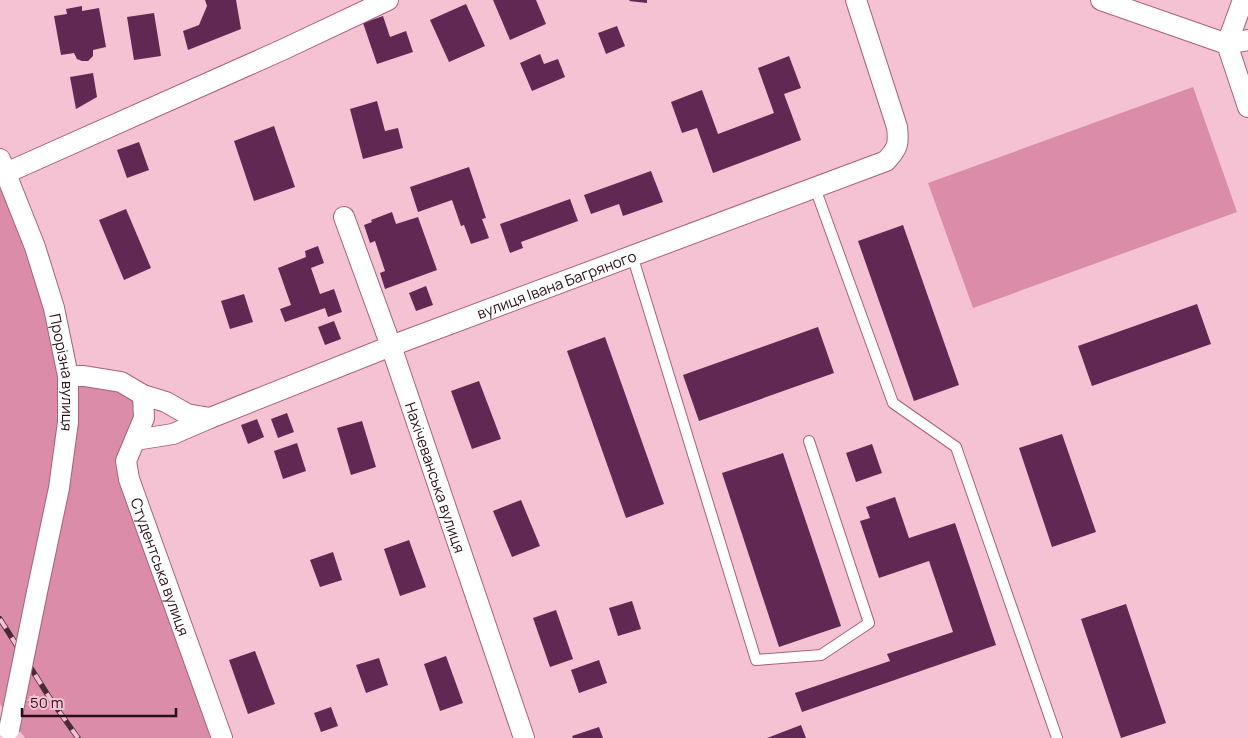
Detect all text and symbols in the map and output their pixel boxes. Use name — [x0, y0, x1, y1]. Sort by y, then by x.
street label: вулиця Івана Багряного — [474, 245, 639, 324]
street label: Прорізна вулиця — [45, 312, 79, 433]
street label: Нахічеванська вулиця — [400, 399, 471, 555]
street label: Студентська вулиця — [126, 495, 195, 639]
scale bar — [22, 686, 176, 718]
text: 50 m — [30, 692, 64, 713]

